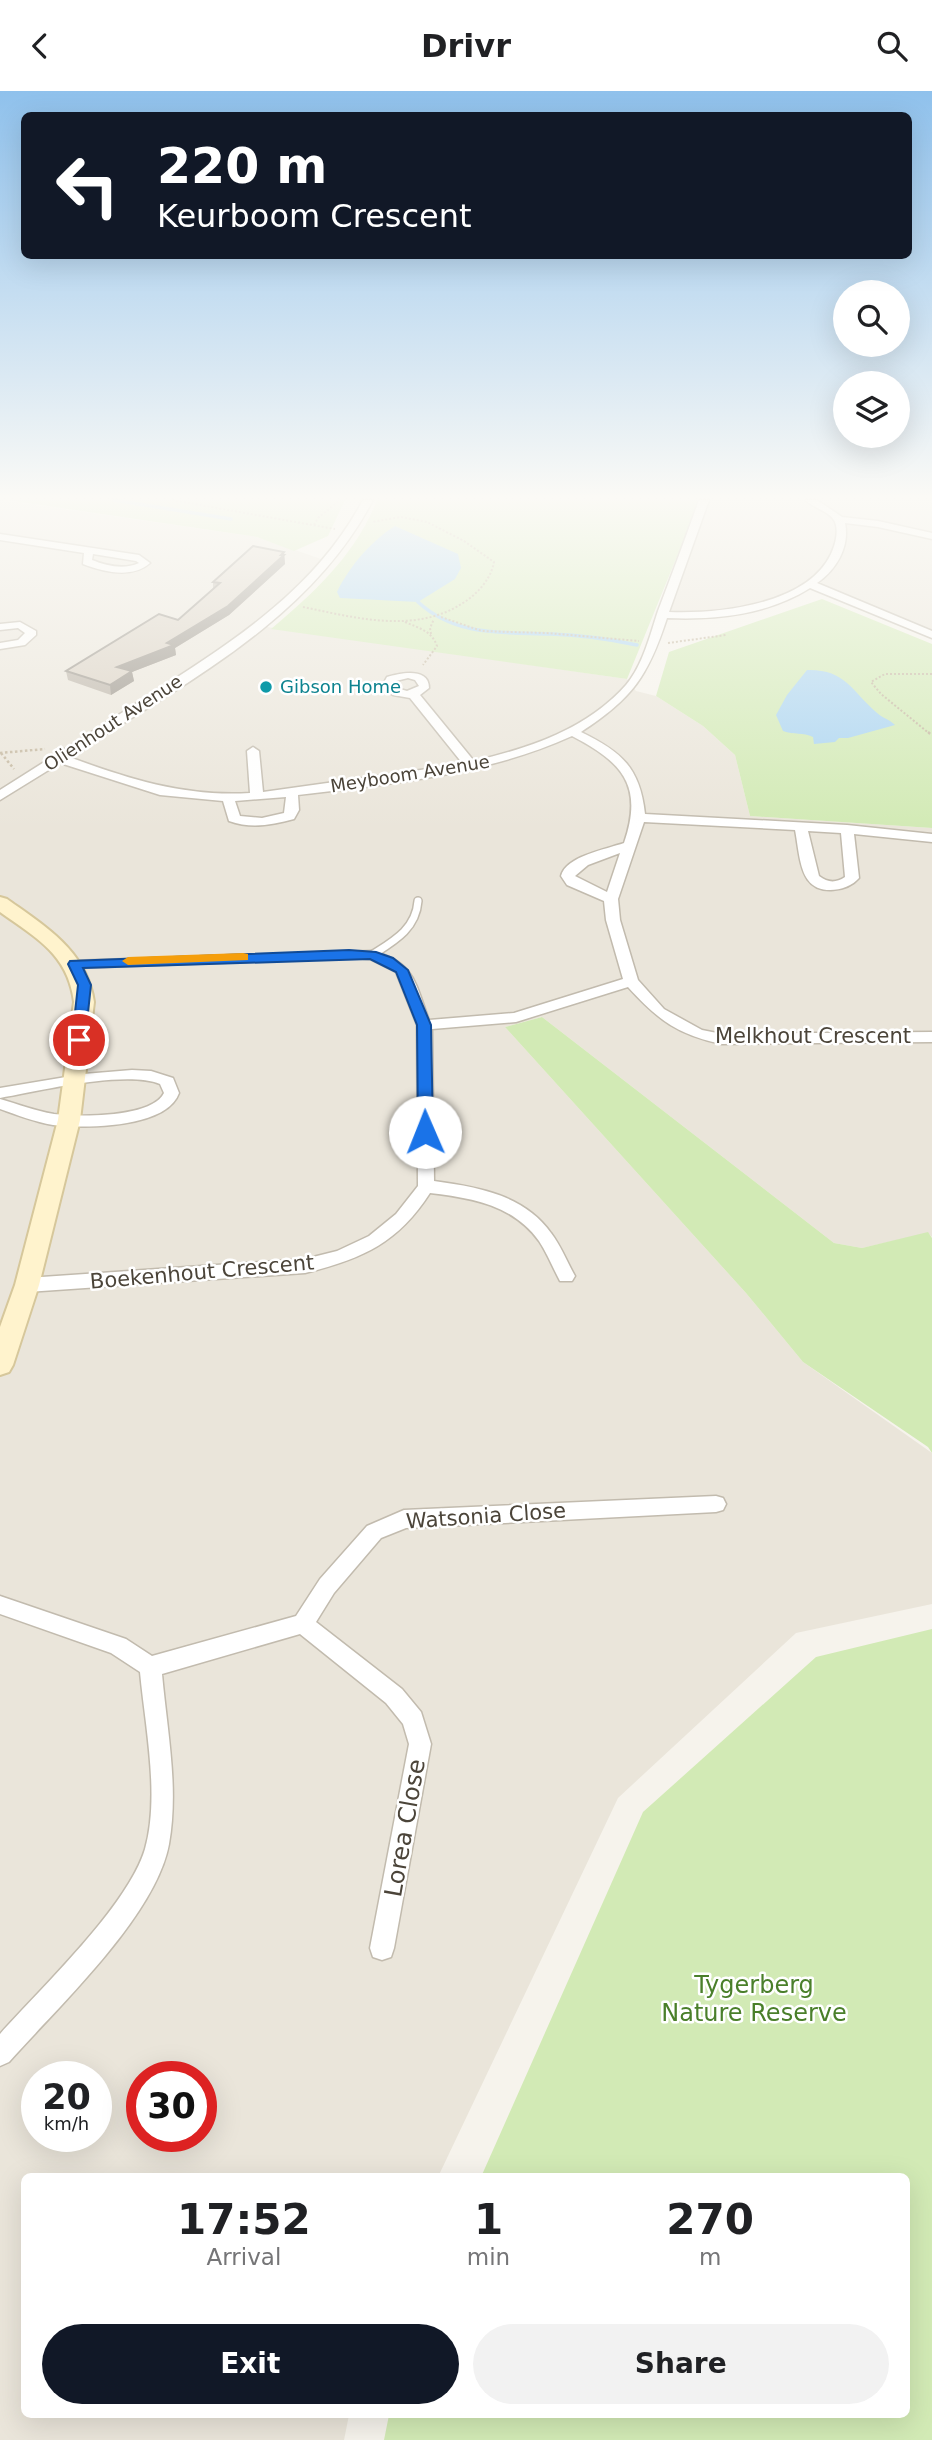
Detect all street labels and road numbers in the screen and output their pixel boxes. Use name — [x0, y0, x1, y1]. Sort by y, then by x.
street label: Olienhout Avenue — [40, 670, 186, 775]
street label: Meyboom Avenue — [329, 751, 491, 796]
street label: Melkhout Crescent — [715, 1024, 911, 1048]
street label: Boekenhout Crescent — [89, 1250, 315, 1294]
street label: Watsonia Close — [405, 1498, 567, 1534]
street label: Lorea Close — [379, 1757, 431, 1899]

